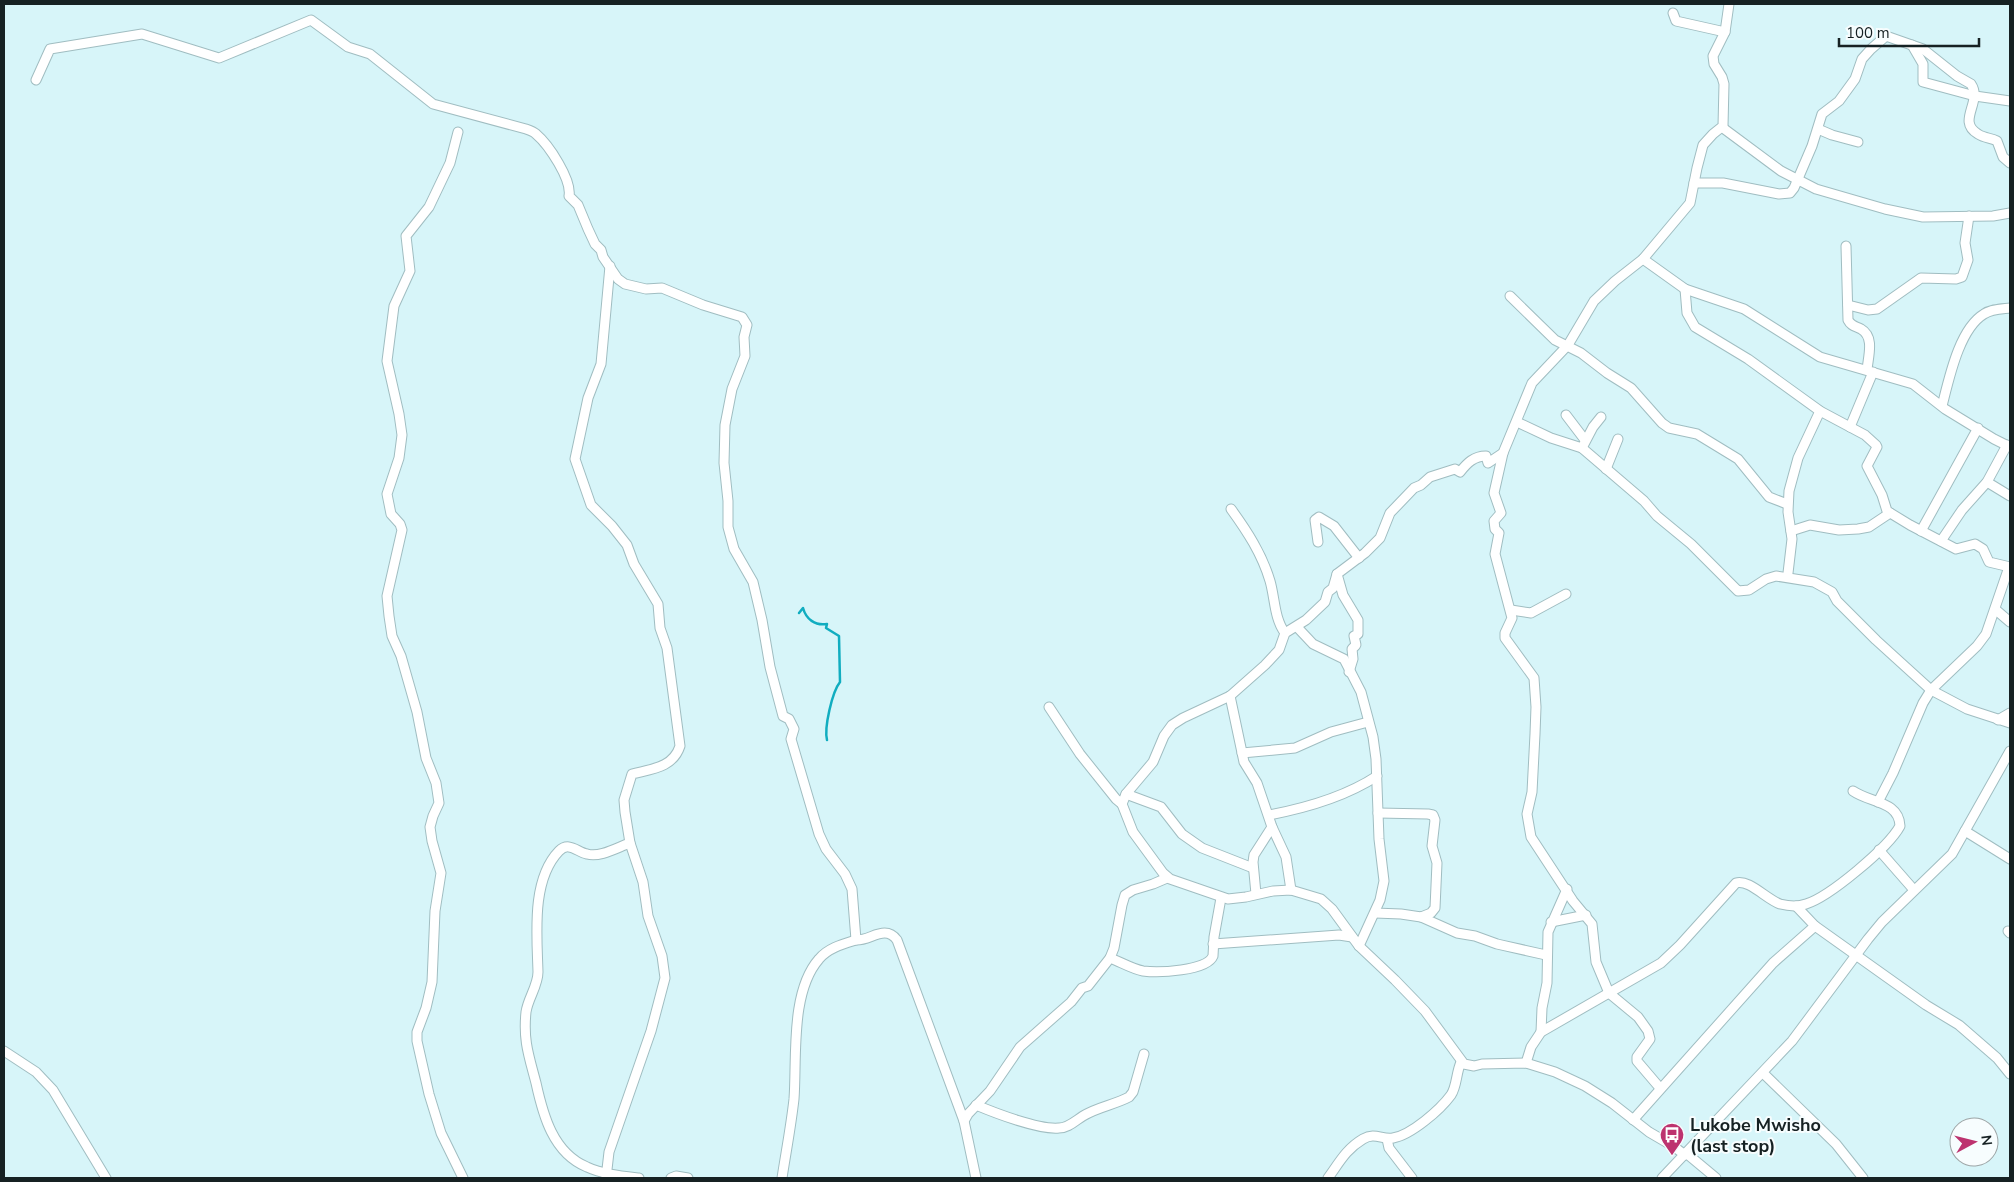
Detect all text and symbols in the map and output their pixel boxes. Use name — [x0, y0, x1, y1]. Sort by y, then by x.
scale bar — [1839, 15, 1979, 47]
text: 100 m — [1846, 23, 1890, 43]
place label: Lukobe Mwisho (last stop) — [1690, 1113, 1821, 1158]
north arrow — [1949, 1117, 1999, 1167]
bus stop icon: Lukobe Mwisho (last stop) — [1659, 1122, 1685, 1156]
text: N — [1976, 1134, 1996, 1147]

